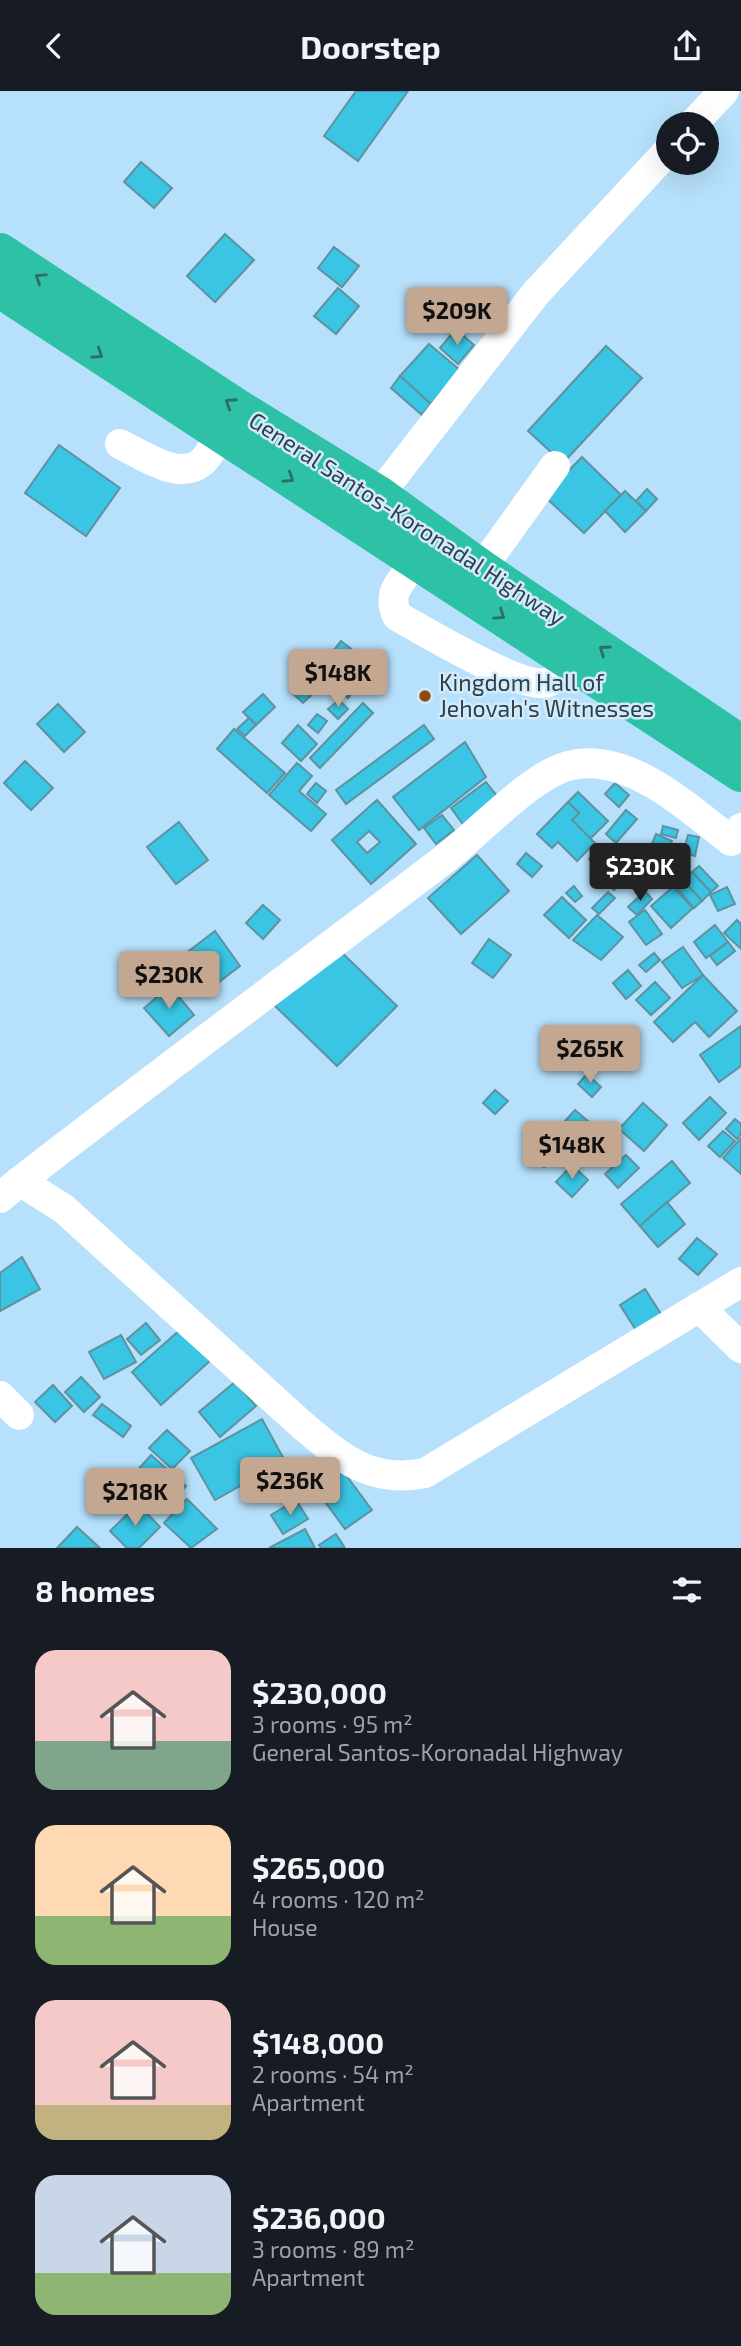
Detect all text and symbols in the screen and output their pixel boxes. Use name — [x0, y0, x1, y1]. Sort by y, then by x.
icon: back — [35, 27, 73, 65]
text: Doorstep — [300, 27, 441, 65]
icon: share — [668, 27, 706, 65]
map controls — [656, 112, 719, 175]
button: locate — [656, 112, 719, 175]
one-way arrow — [35, 274, 48, 287]
pin: $209K — [408, 287, 506, 347]
text: $209K — [422, 296, 492, 324]
one-way arrow — [90, 345, 103, 358]
one-way arrow — [225, 399, 238, 412]
street label: General Santos-Koronadal Highway — [244, 405, 571, 631]
one-way arrow — [281, 470, 294, 483]
one-way arrow — [492, 607, 505, 620]
one-way arrow — [599, 645, 612, 658]
pin: $148K — [289, 649, 387, 709]
text: $148K — [305, 658, 371, 686]
place label: Kingdom Hall of Jehovah's Witnesses — [439, 668, 654, 722]
marker: Kingdom Hall of Jehovah's Witnesses — [417, 688, 433, 704]
pin: $230K — [591, 843, 689, 903]
text: $230K — [606, 852, 674, 880]
pin: $230K — [120, 951, 218, 1011]
text: $230K — [135, 960, 203, 988]
pin: $265K — [541, 1025, 639, 1085]
text: $265K — [556, 1034, 624, 1062]
pin: $148K — [523, 1121, 621, 1181]
text: $148K — [539, 1130, 605, 1158]
pin: $236K — [241, 1457, 339, 1517]
text: $236K — [256, 1466, 324, 1494]
pin: $218K — [86, 1469, 184, 1528]
text: $218K — [102, 1477, 168, 1505]
icon: filters — [668, 1571, 706, 1609]
text: 8 homes — [35, 1572, 155, 1608]
text: $230,000 — [252, 1674, 387, 1710]
icon: home — [91, 1678, 175, 1762]
text: 3 rooms · 95 m² — [252, 1710, 413, 1738]
text: General Santos-Koronadal Highway — [252, 1738, 623, 1766]
text: $265,000 — [252, 1849, 385, 1885]
icon: home — [91, 1853, 175, 1937]
text: 4 rooms · 120 m² — [252, 1885, 425, 1913]
text: House — [252, 1913, 318, 1941]
text: $148,000 — [252, 2024, 384, 2060]
icon: home — [91, 2028, 175, 2112]
text: 2 rooms · 54 m² — [252, 2060, 414, 2088]
text: Apartment — [252, 2088, 365, 2116]
text: $236,000 — [252, 2199, 386, 2235]
icon: home — [91, 2203, 175, 2287]
text: 3 rooms · 89 m² — [252, 2235, 414, 2263]
text: Apartment — [252, 2263, 365, 2291]

